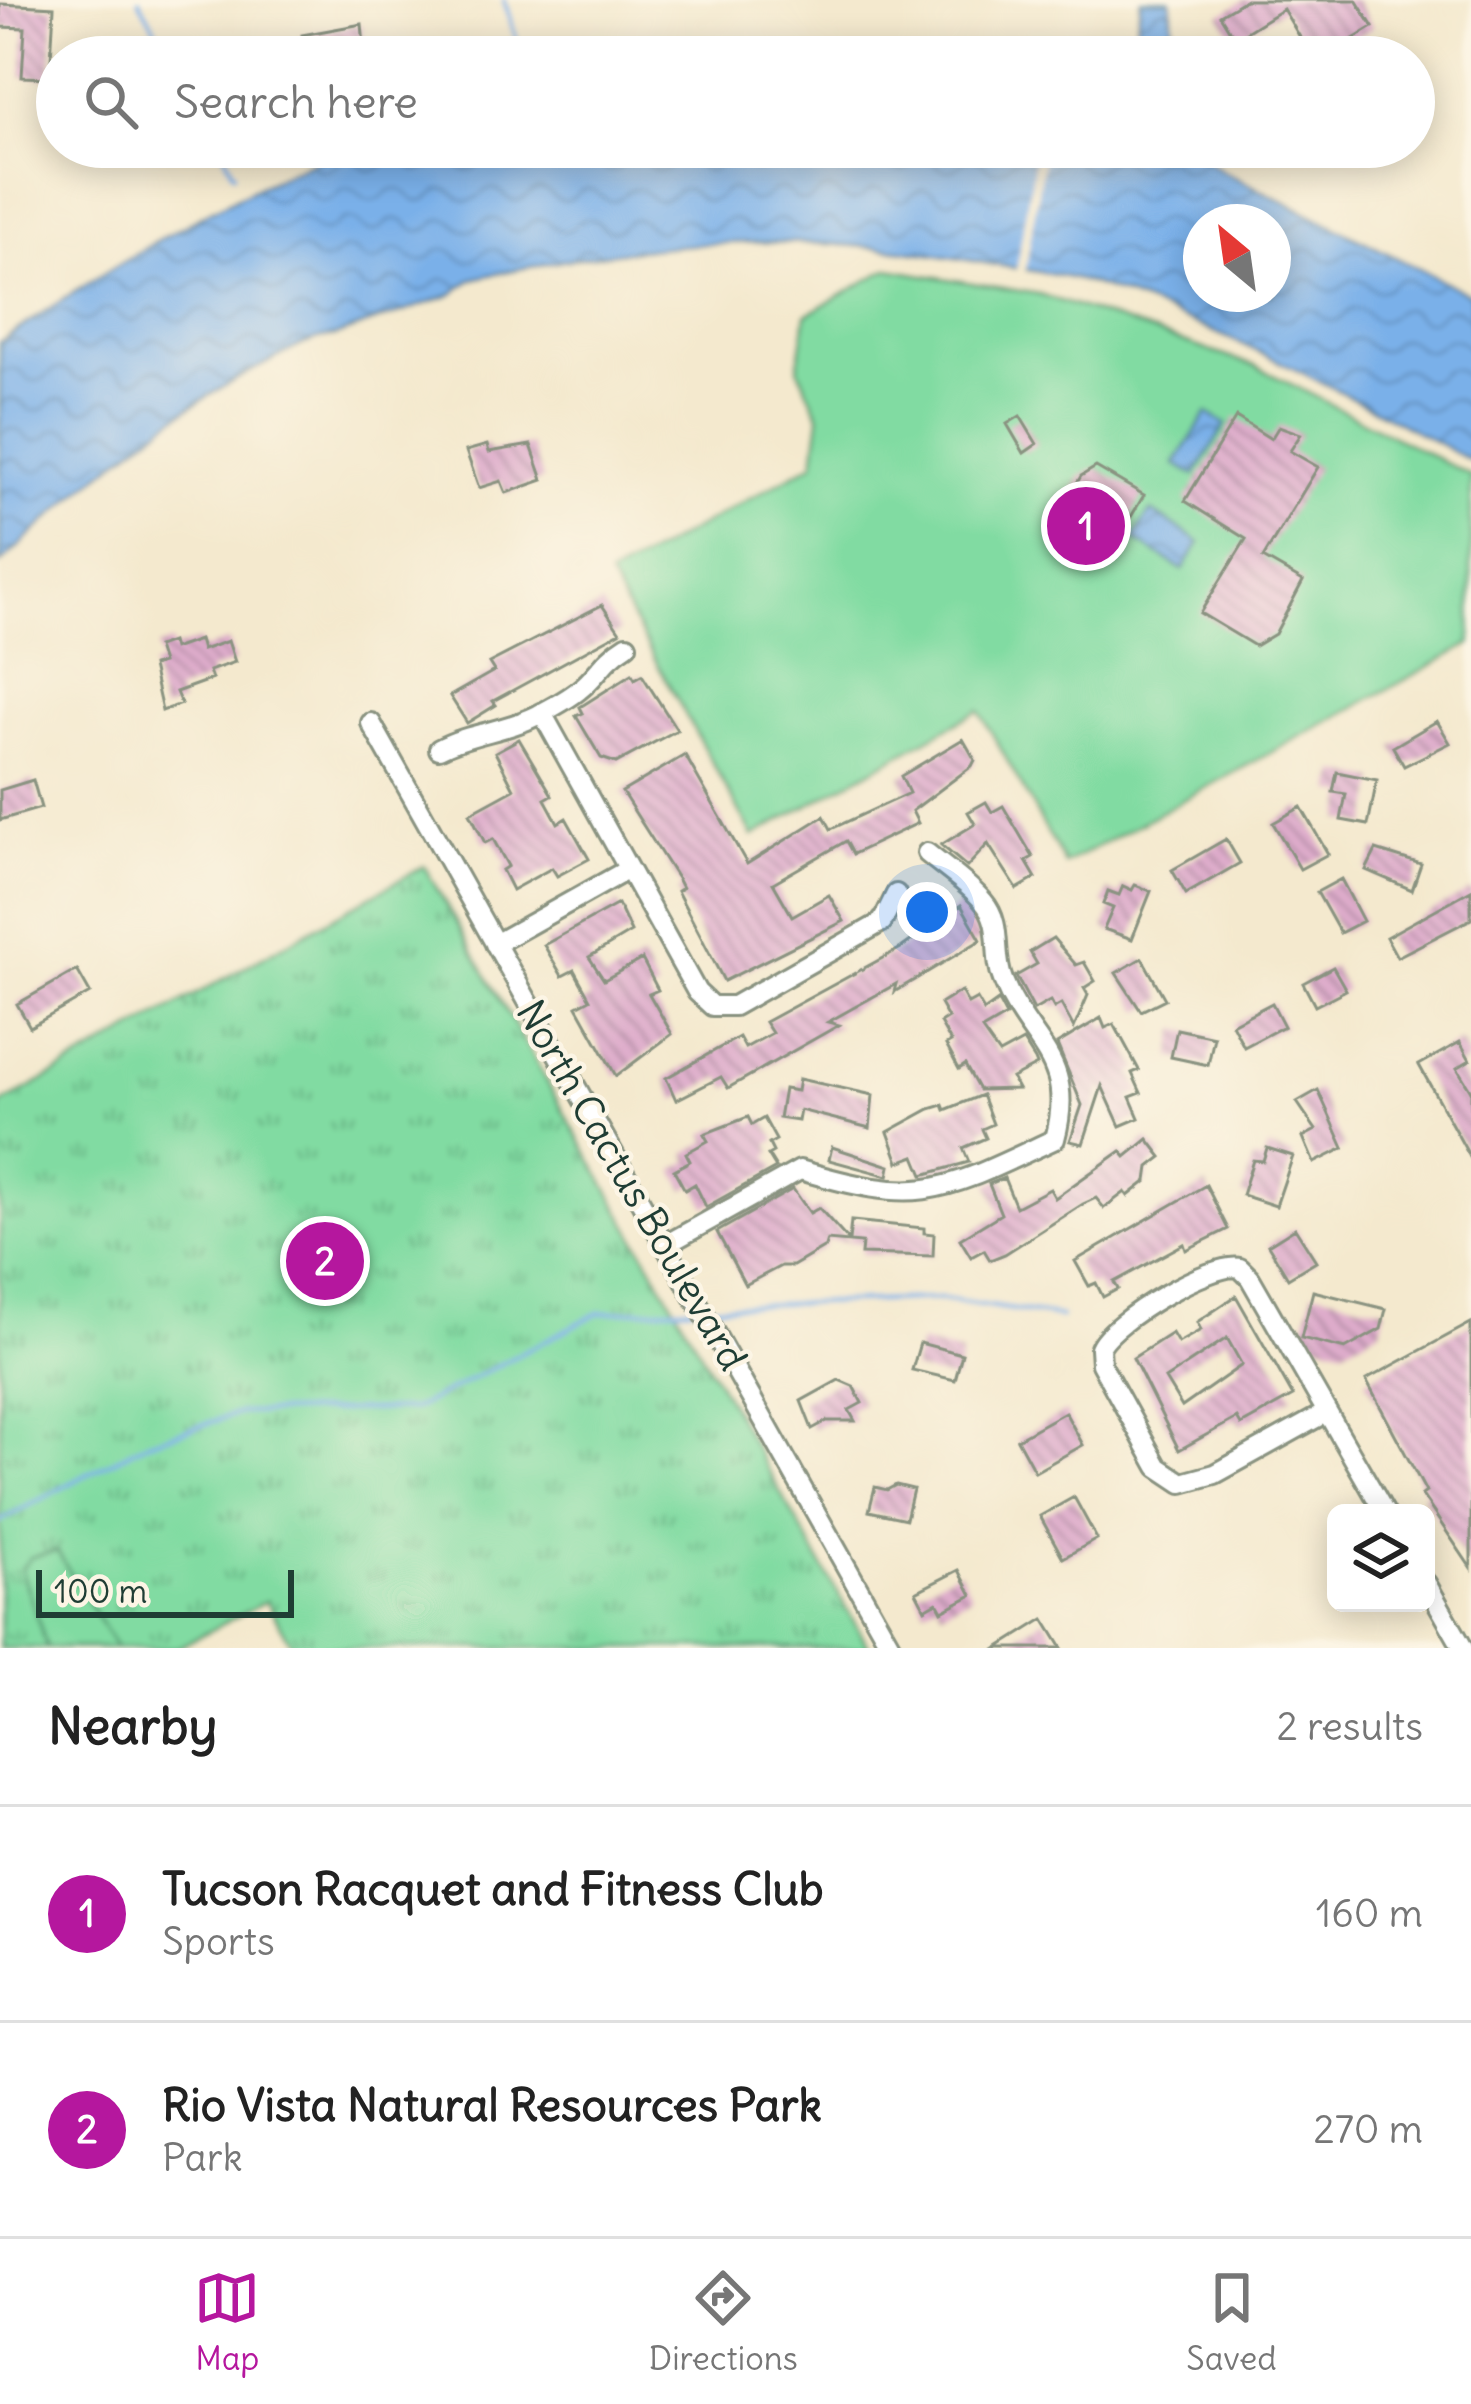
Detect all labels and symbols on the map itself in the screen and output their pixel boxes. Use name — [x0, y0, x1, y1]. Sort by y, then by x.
north arrow — [1183, 204, 1291, 312]
pin: 1 — [1047, 481, 1125, 571]
your location — [897, 882, 957, 942]
street label: North Cactus Boulevard — [506, 992, 758, 1379]
pin: 2 — [286, 1216, 364, 1306]
scale bar — [36, 1564, 294, 1617]

